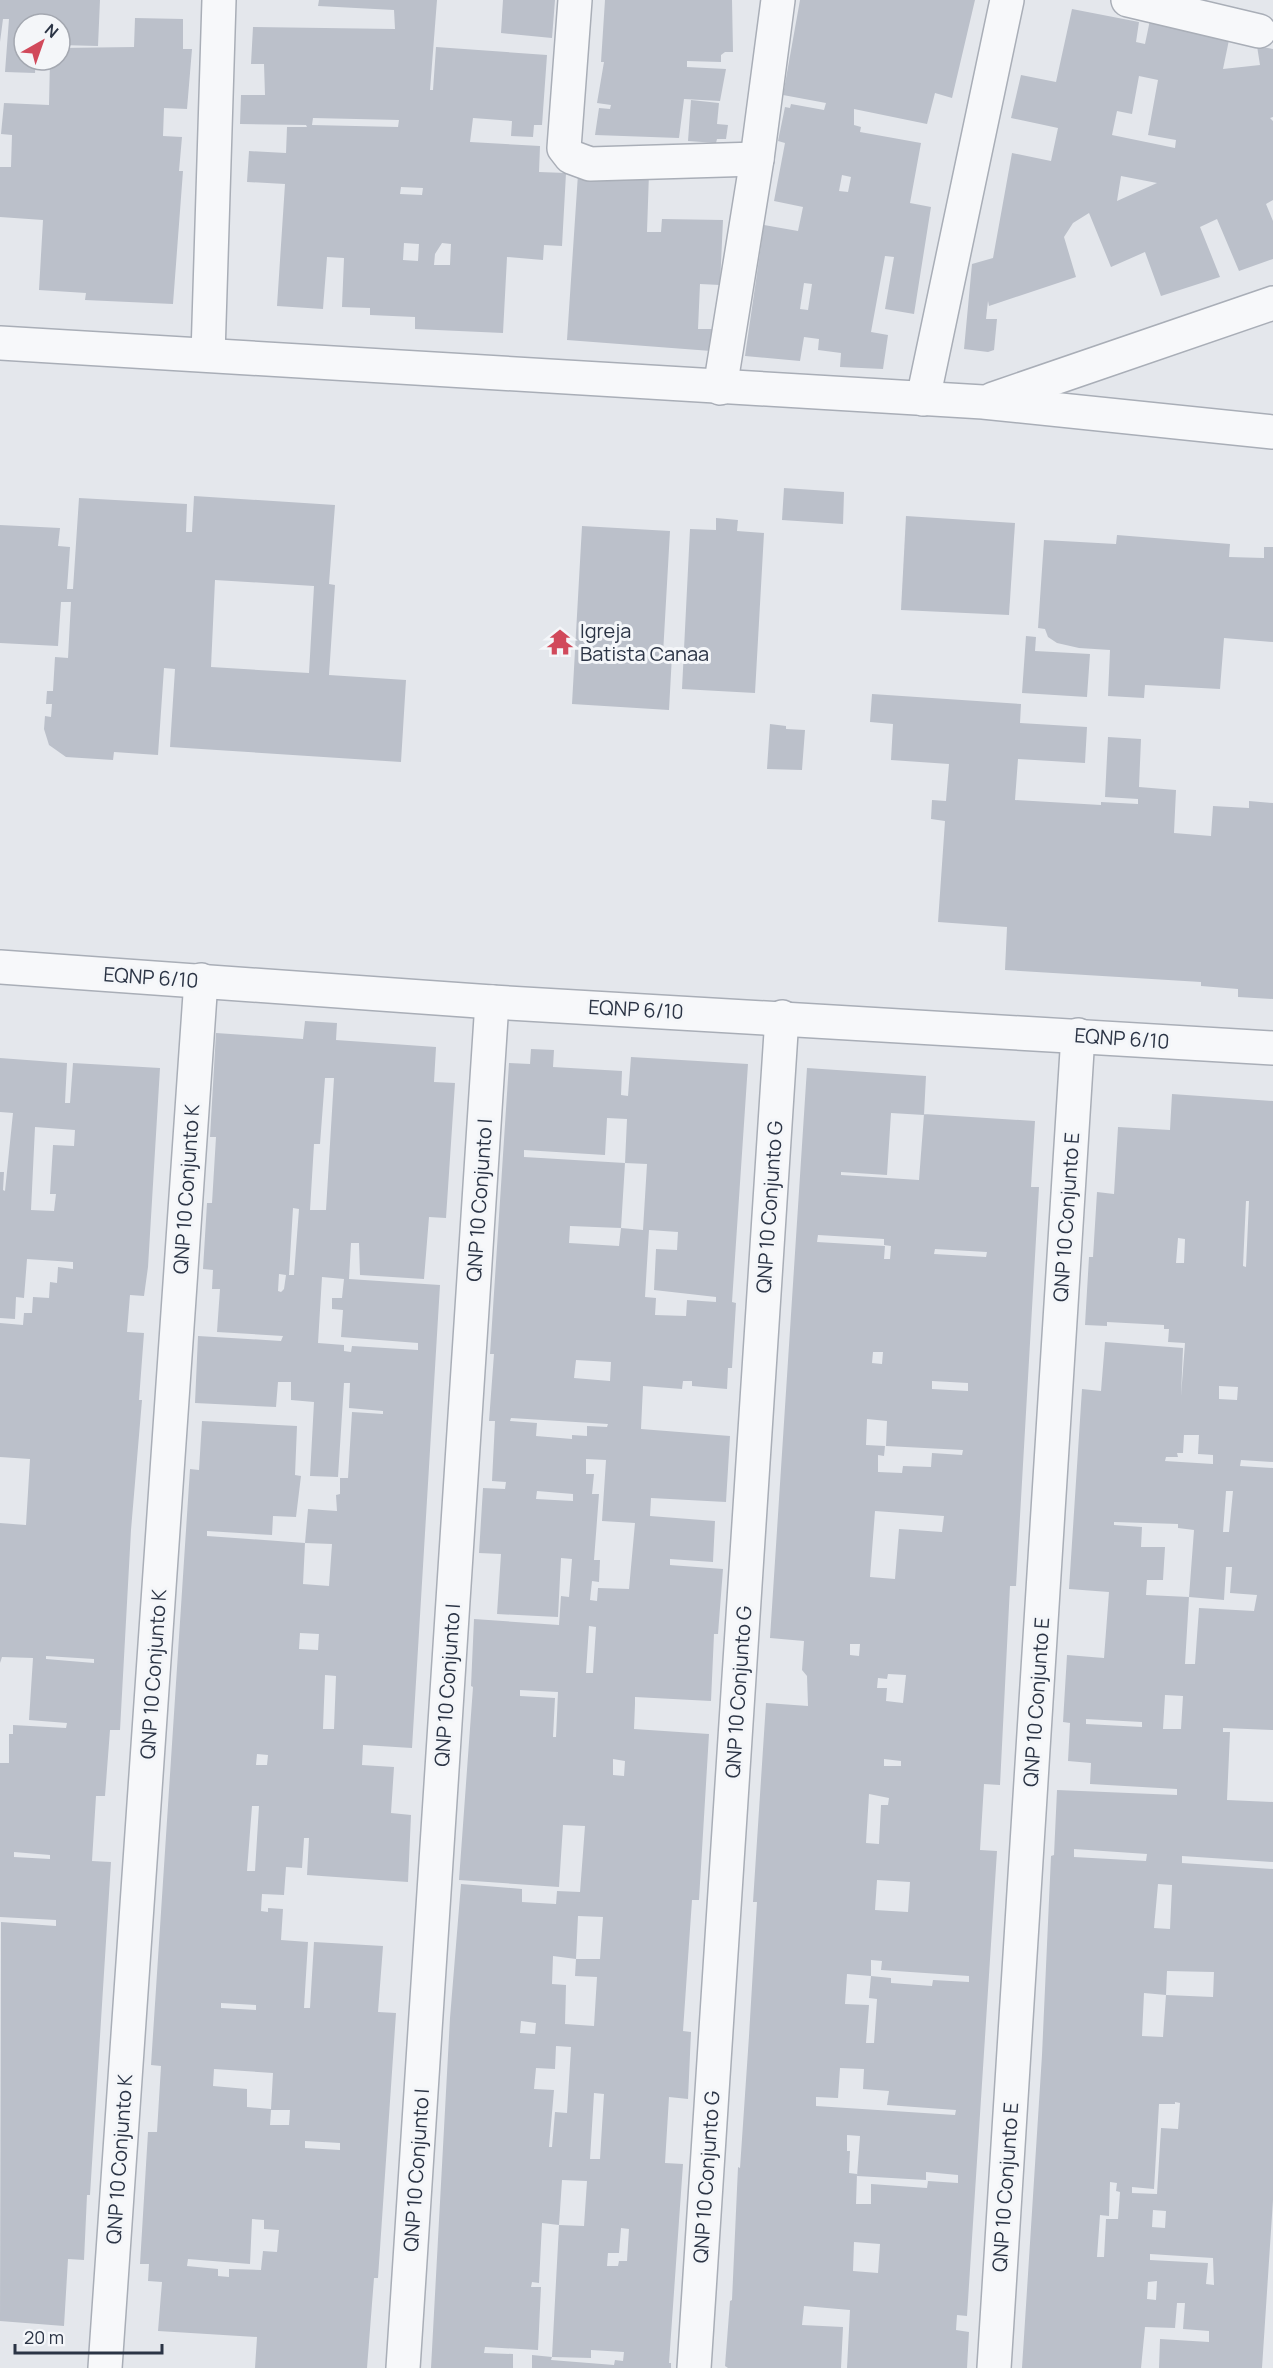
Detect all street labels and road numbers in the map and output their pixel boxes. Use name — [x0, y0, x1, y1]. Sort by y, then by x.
street label: EQNP 6/10 — [103, 960, 199, 994]
street label: EQNP 6/10 — [588, 993, 684, 1025]
street label: EQNP 6/10 — [1074, 1021, 1170, 1055]
street label: QNP 10 Conjunto K — [167, 1103, 205, 1275]
street label: QNP 10 Conjunto I — [460, 1118, 498, 1282]
street label: QNP 10 Conjunto G — [750, 1120, 788, 1294]
street label: QNP 10 Conjunto E — [1047, 1131, 1085, 1303]
street label: QNP 10 Conjunto K — [134, 1588, 172, 1760]
street label: QNP 10 Conjunto I — [428, 1603, 466, 1767]
street label: QNP 10 Conjunto G — [719, 1605, 757, 1779]
street label: QNP 10 Conjunto E — [1017, 1616, 1055, 1788]
street label: QNP 10 Conjunto K — [100, 2073, 138, 2245]
street label: QNP 10 Conjunto I — [397, 2088, 435, 2252]
street label: QNP 10 Conjunto G — [687, 2090, 725, 2264]
street label: QNP 10 Conjunto E — [986, 2101, 1024, 2273]

